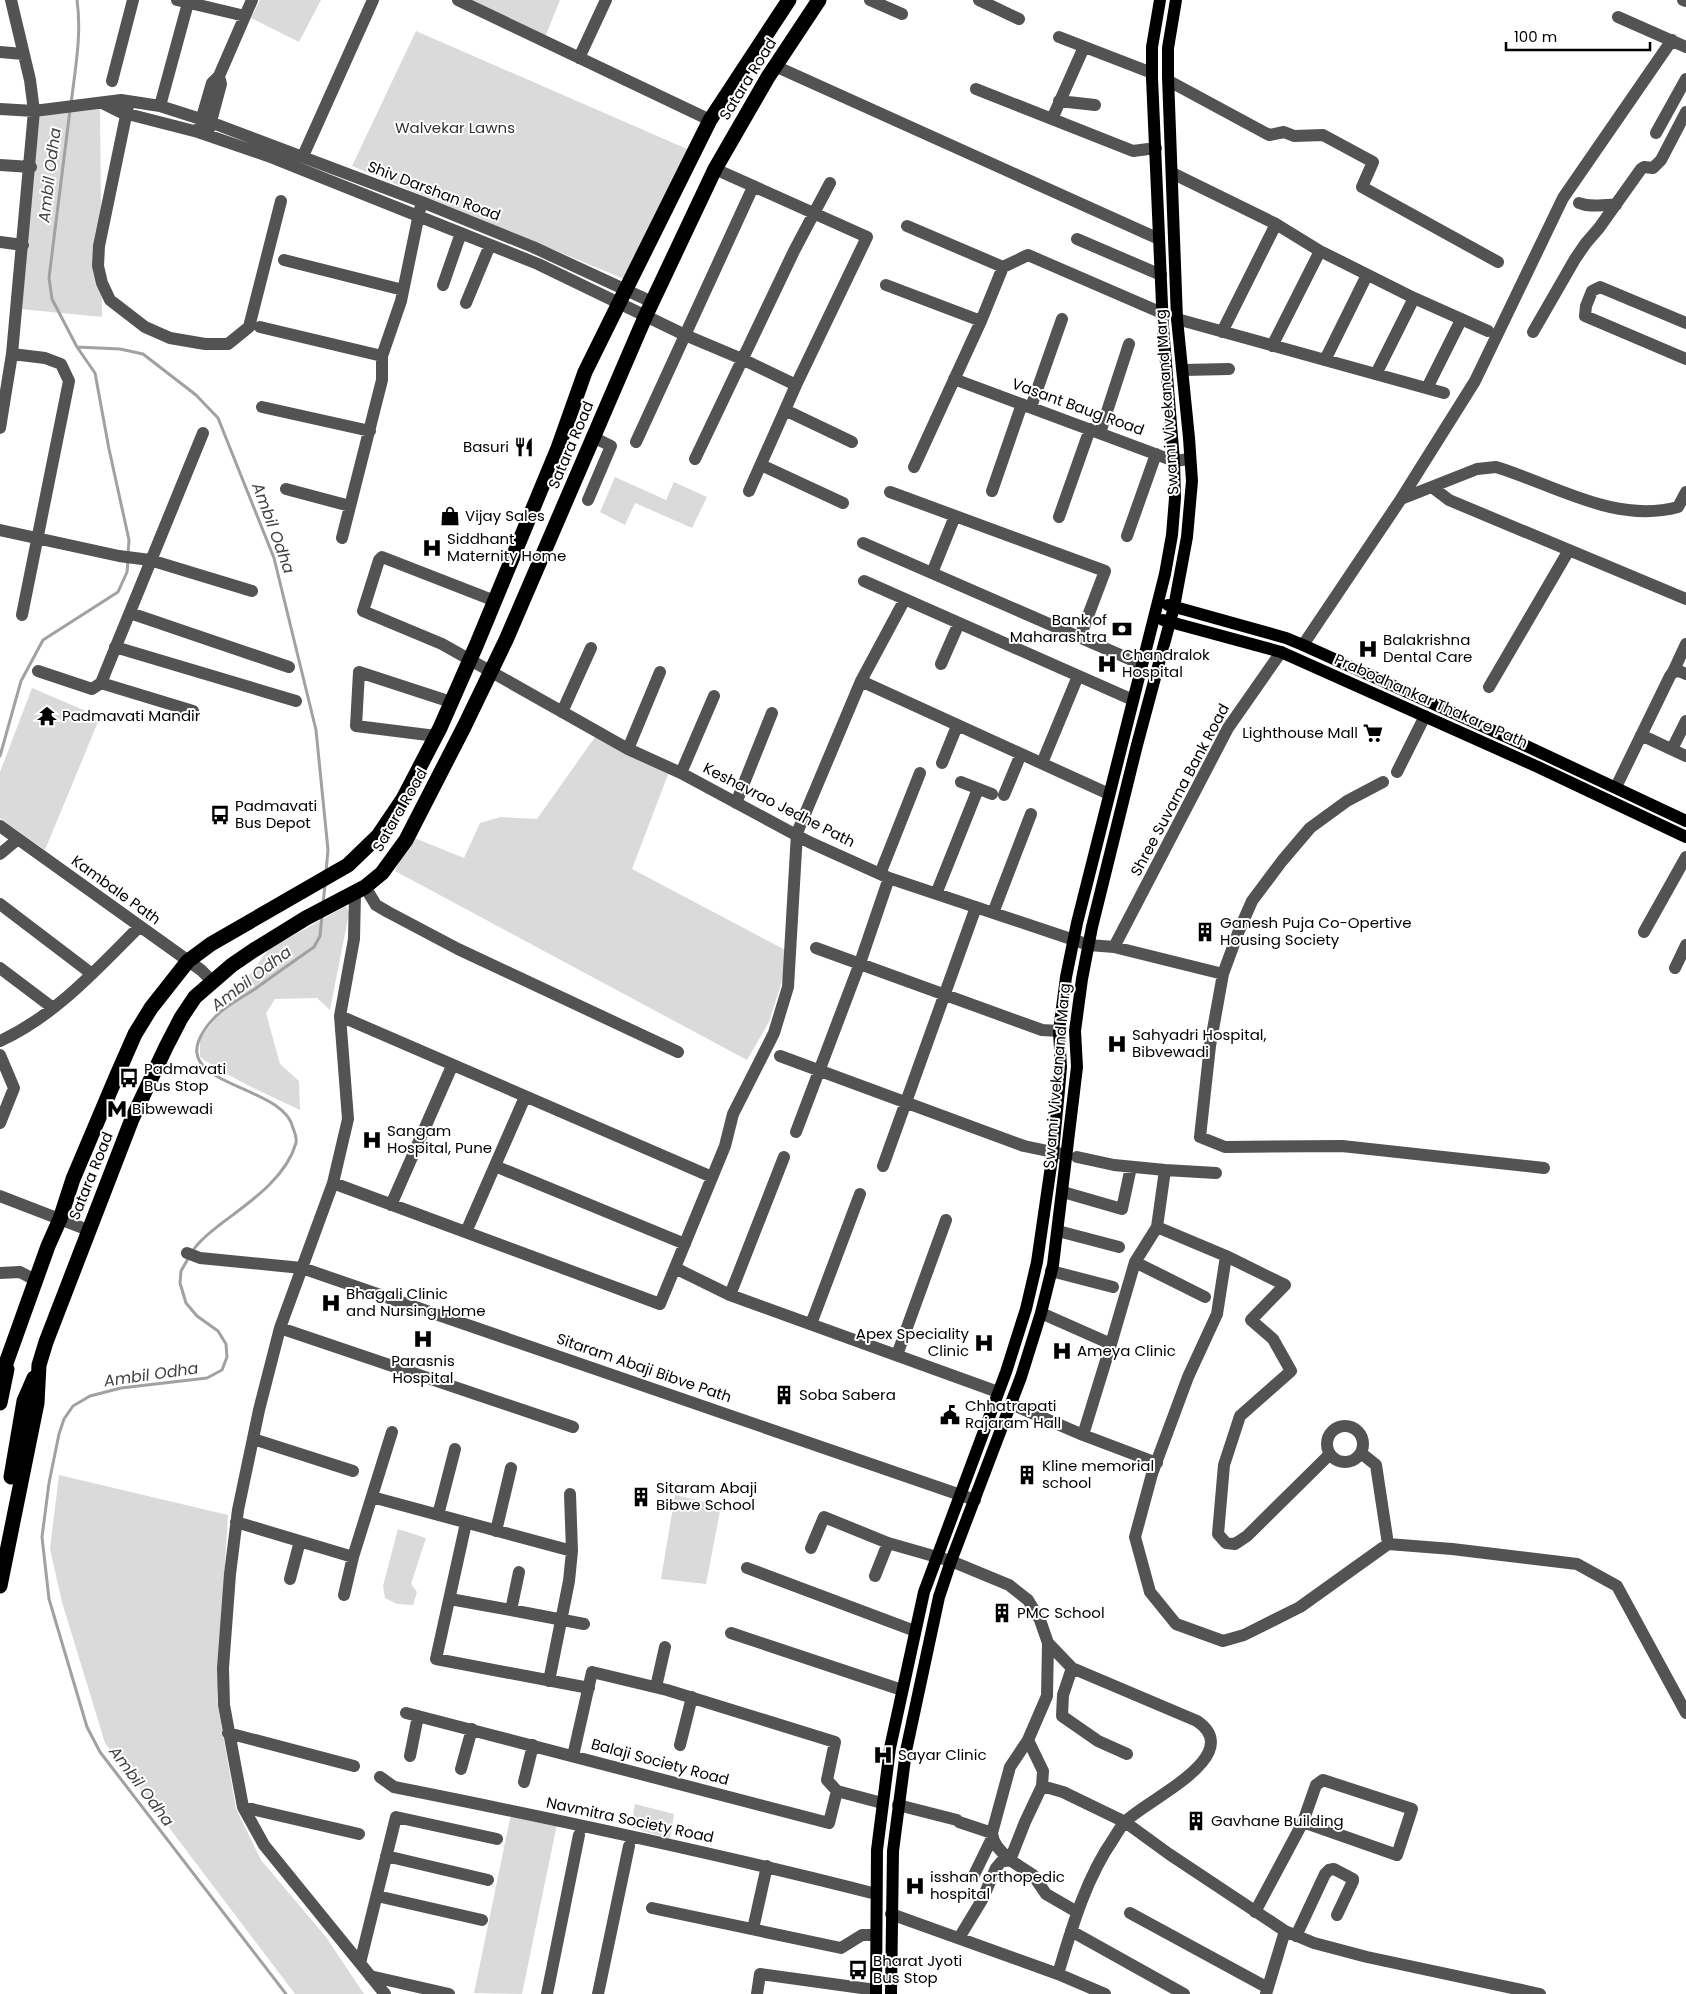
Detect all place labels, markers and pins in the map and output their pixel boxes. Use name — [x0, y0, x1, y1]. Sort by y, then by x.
place label: Basuri — [463, 436, 509, 457]
restaurant icon: Basuri — [513, 436, 535, 458]
shop icon: Vijay Sales — [439, 505, 461, 527]
place label: Vijay Sales — [465, 505, 545, 526]
place label: Siddhant Maternity Home — [447, 528, 566, 566]
hospital icon: Siddhant Maternity Home — [421, 537, 443, 559]
place label: Bank of Maharashtra — [1010, 609, 1107, 647]
bank icon: Bank of Maharashtra — [1111, 618, 1133, 640]
place label: Balakrishna Dental Care — [1383, 629, 1472, 667]
hospital icon: Balakrishna Dental Care — [1357, 638, 1379, 660]
place label: Chandralok Hospital — [1122, 644, 1210, 682]
hospital icon: Chandralok Hospital — [1096, 653, 1118, 675]
temple icon: Padmavati Mandir — [36, 705, 58, 727]
place label: Padmavati Mandir — [62, 705, 201, 726]
place label: Lighthouse Mall — [1242, 722, 1358, 743]
supermarket icon: Lighthouse Mall — [1362, 722, 1384, 744]
place label: Padmavati Bus Depot — [235, 795, 317, 833]
bus stop icon: Padmavati Bus Depot — [209, 804, 231, 826]
place label: Ganesh Puja Co-Opertive Housing Society — [1220, 912, 1411, 950]
building icon: Ganesh Puja Co-Opertive Housing Society — [1194, 921, 1216, 943]
place label: Sahyadri Hospital, Bibvewadi — [1132, 1024, 1266, 1062]
hospital icon: Sahyadri Hospital, Bibvewadi — [1106, 1033, 1128, 1055]
place label: Padmavati Bus Stop — [144, 1058, 226, 1096]
bus stop icon: Padmavati Bus Stop — [118, 1067, 140, 1089]
metro station icon: Bibwewadi — [106, 1098, 128, 1120]
place label: Bibwewadi — [132, 1098, 213, 1119]
place label: Sangam Hospital, Pune — [387, 1120, 492, 1158]
hospital icon: Sangam Hospital, Pune — [361, 1129, 383, 1151]
place label: Bhagali Clinic and Nursing Home — [346, 1283, 486, 1321]
hospital icon: Bhagali Clinic and Nursing Home — [320, 1292, 342, 1314]
place label: Apex Speciality Clinic — [856, 1323, 970, 1361]
hospital icon: Parasnis Hospital — [412, 1328, 434, 1350]
hospital icon: Apex Speciality Clinic — [973, 1332, 995, 1354]
hospital icon: Ameya Clinic — [1051, 1340, 1073, 1362]
place label: Ameya Clinic — [1077, 1340, 1176, 1361]
place label: Parasnis Hospital — [391, 1350, 455, 1388]
building icon: Soba Sabera — [773, 1384, 795, 1406]
place label: Soba Sabera — [799, 1384, 896, 1405]
place label: Chhatrapati Rajaram Hall — [965, 1395, 1061, 1433]
public building icon: Chhatrapati Rajaram Hall — [939, 1404, 961, 1426]
place label: Kline memorial school — [1042, 1455, 1154, 1493]
building icon: Kline memorial school — [1016, 1464, 1038, 1486]
place label: Sitaram Abaji Bibwe School — [656, 1477, 757, 1515]
building icon: Sitaram Abaji Bibwe School — [630, 1486, 652, 1508]
building icon: PMC School — [991, 1602, 1013, 1624]
place label: PMC School — [1017, 1602, 1105, 1623]
hospital icon: Sayar Clinic — [872, 1744, 894, 1766]
place label: Sayar Clinic — [898, 1744, 987, 1765]
building icon: Gavhane Building — [1185, 1810, 1207, 1832]
place label: Gavhane Building — [1211, 1810, 1344, 1831]
place label: isshan orthopedic hospital — [930, 1866, 1065, 1904]
hospital icon: isshan orthopedic hospital — [904, 1875, 926, 1897]
place label: Bharat Jyoti Bus Stop — [873, 1950, 962, 1988]
bus stop icon: Bharat Jyoti Bus Stop — [847, 1959, 869, 1981]

